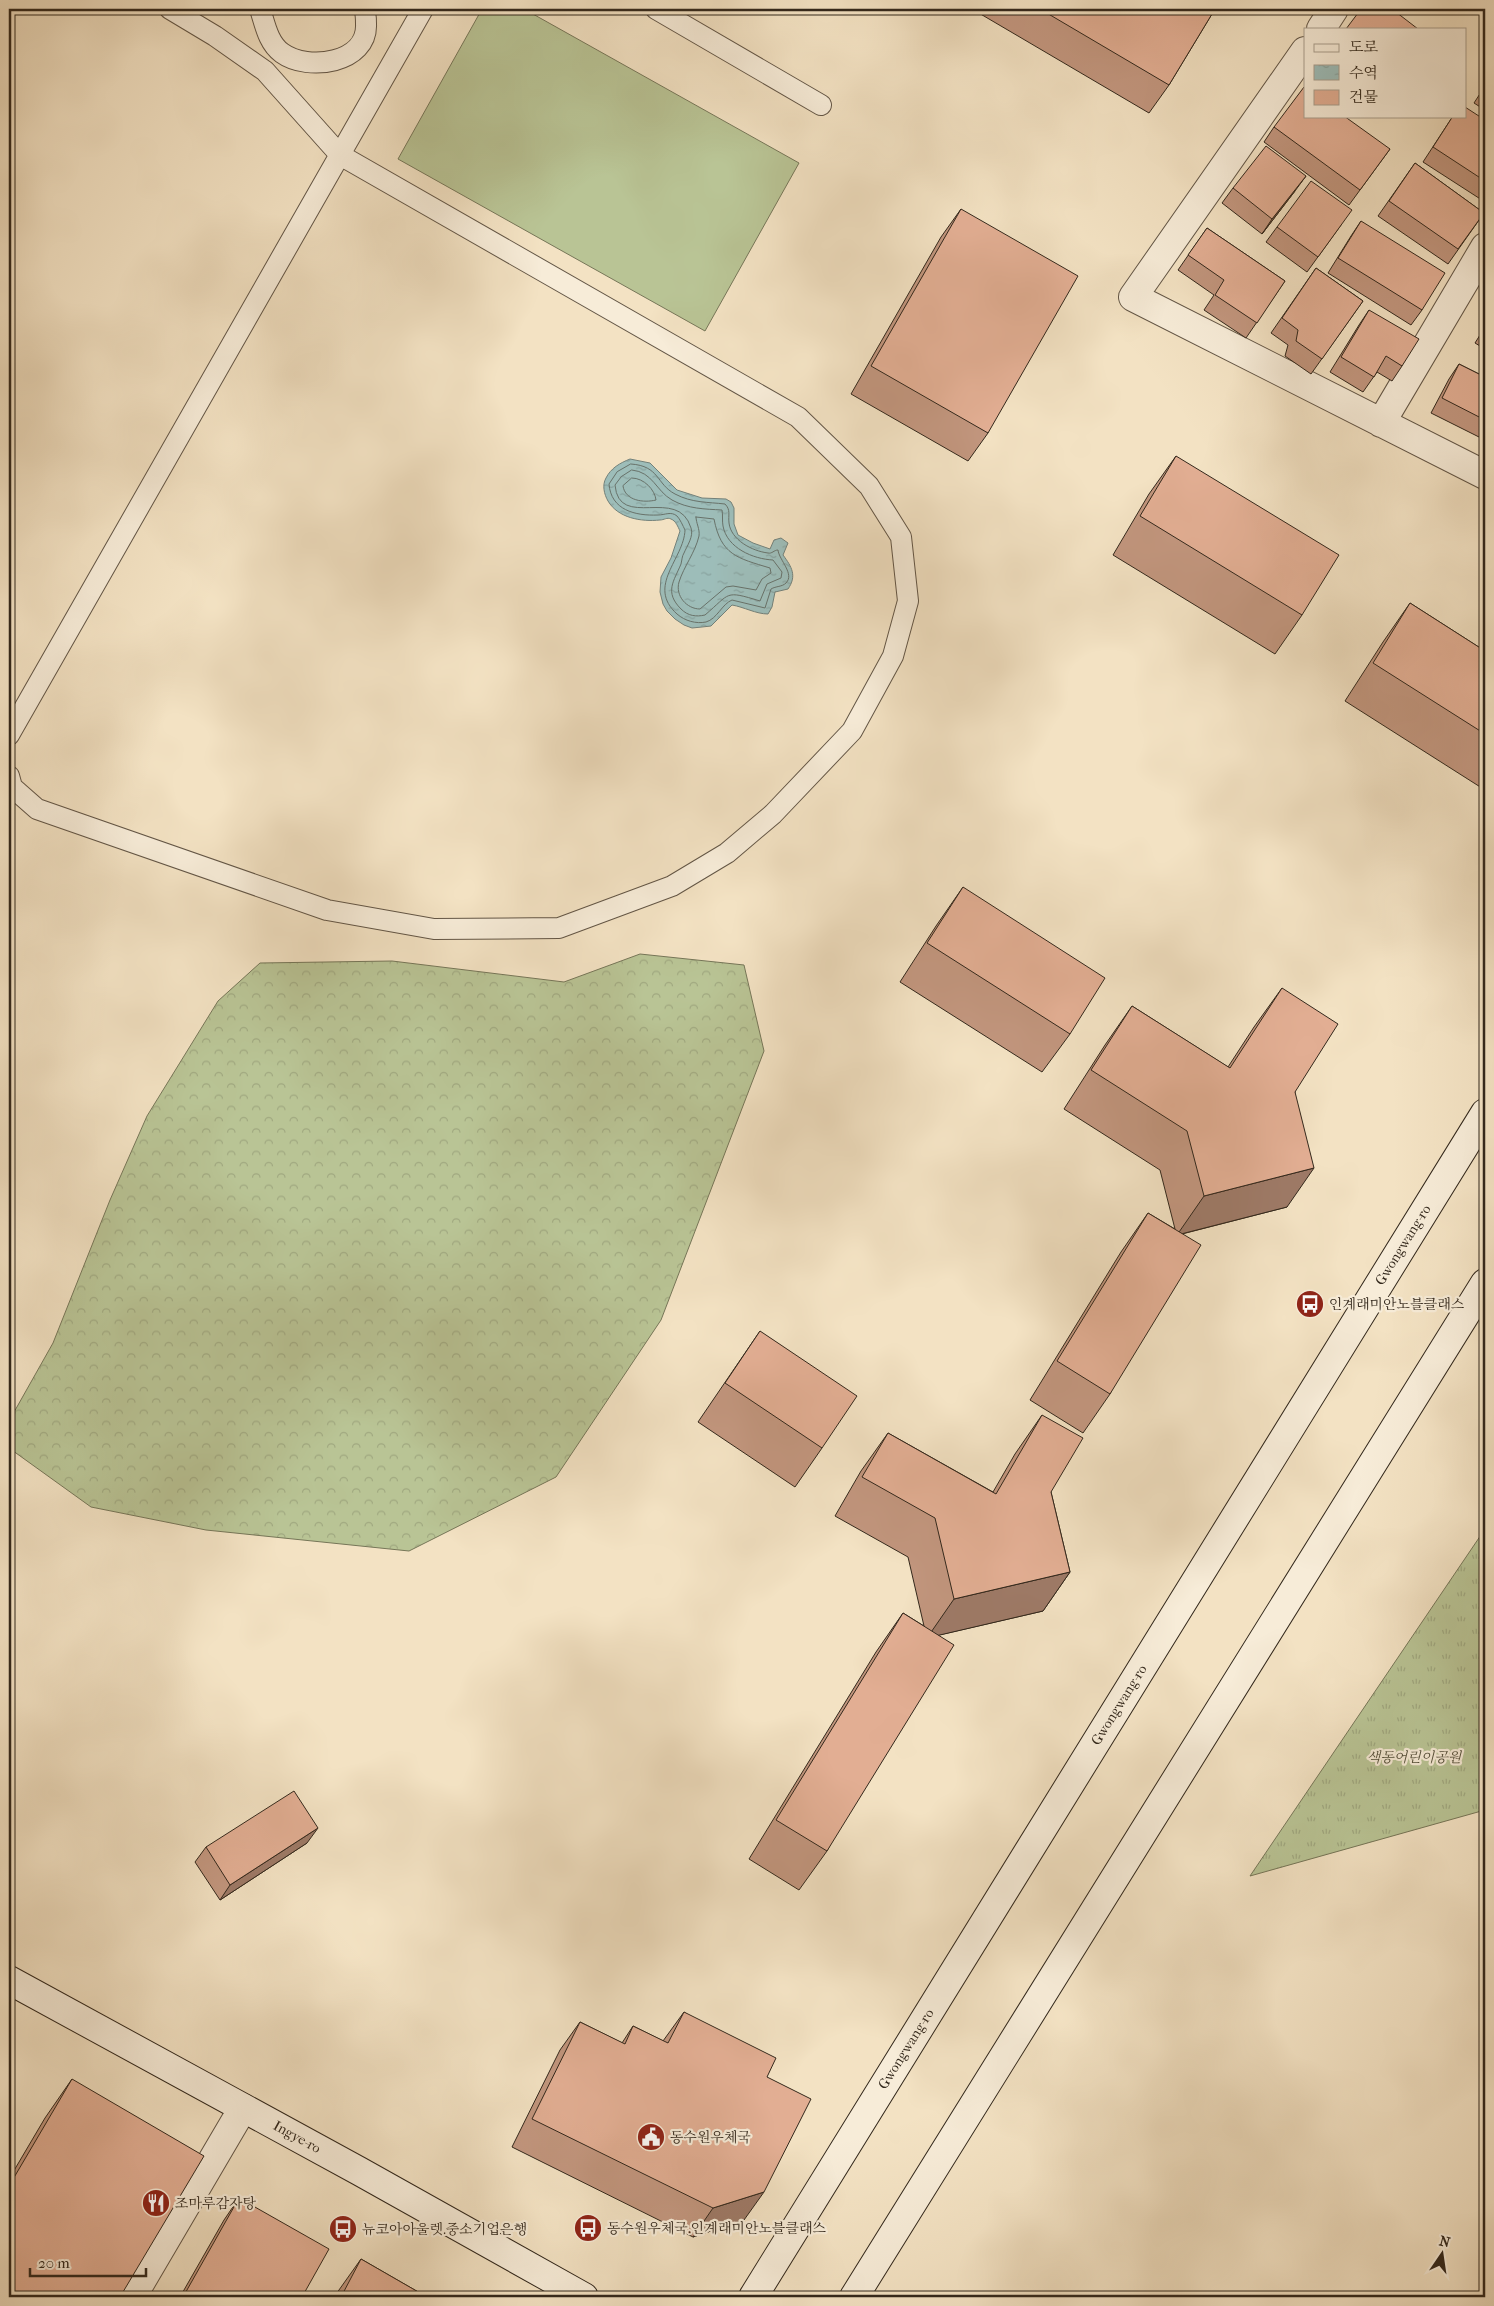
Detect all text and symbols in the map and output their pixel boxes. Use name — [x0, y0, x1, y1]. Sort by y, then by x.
legend — [1304, 28, 1466, 118]
text: 도로 — [1349, 38, 1378, 56]
text: 수역 — [1349, 64, 1378, 82]
text: 건물 — [1349, 88, 1378, 106]
street label: Gwongwang-ro — [1371, 1202, 1435, 1288]
bus stop icon: 인계래미안노블클래스 — [1295, 1289, 1325, 1319]
place label: 인계래미안노블클래스 — [1329, 1296, 1465, 1313]
street label: Gwongwang-ro — [1087, 1662, 1151, 1748]
park label: 색동어린이공원 — [1367, 1749, 1463, 1766]
street label: Gwongwang-ro — [874, 2006, 938, 2092]
street label: Ingye-ro — [270, 2117, 324, 2157]
public building icon: 동수원우체국 — [636, 2122, 666, 2152]
place label: 동수원우체국 — [670, 2129, 751, 2146]
restaurant icon: 조마루감자탕 — [141, 2188, 171, 2218]
place label: 조마루감자탕 — [175, 2195, 257, 2212]
bus stop icon: 동수원우체국.인계래미안노블클래스 — [573, 2213, 603, 2243]
bus stop icon: 뉴코아아울렛.중소기업은행 — [328, 2214, 358, 2244]
place label: 동수원우체국.인계래미안노블클래스 — [607, 2220, 827, 2237]
place label: 뉴코아아울렛.중소기업은행 — [362, 2221, 527, 2238]
north arrow — [1416, 2228, 1466, 2278]
text: N — [1438, 2232, 1452, 2251]
scale bar — [30, 2246, 146, 2278]
text: 20 m — [38, 2254, 70, 2272]

